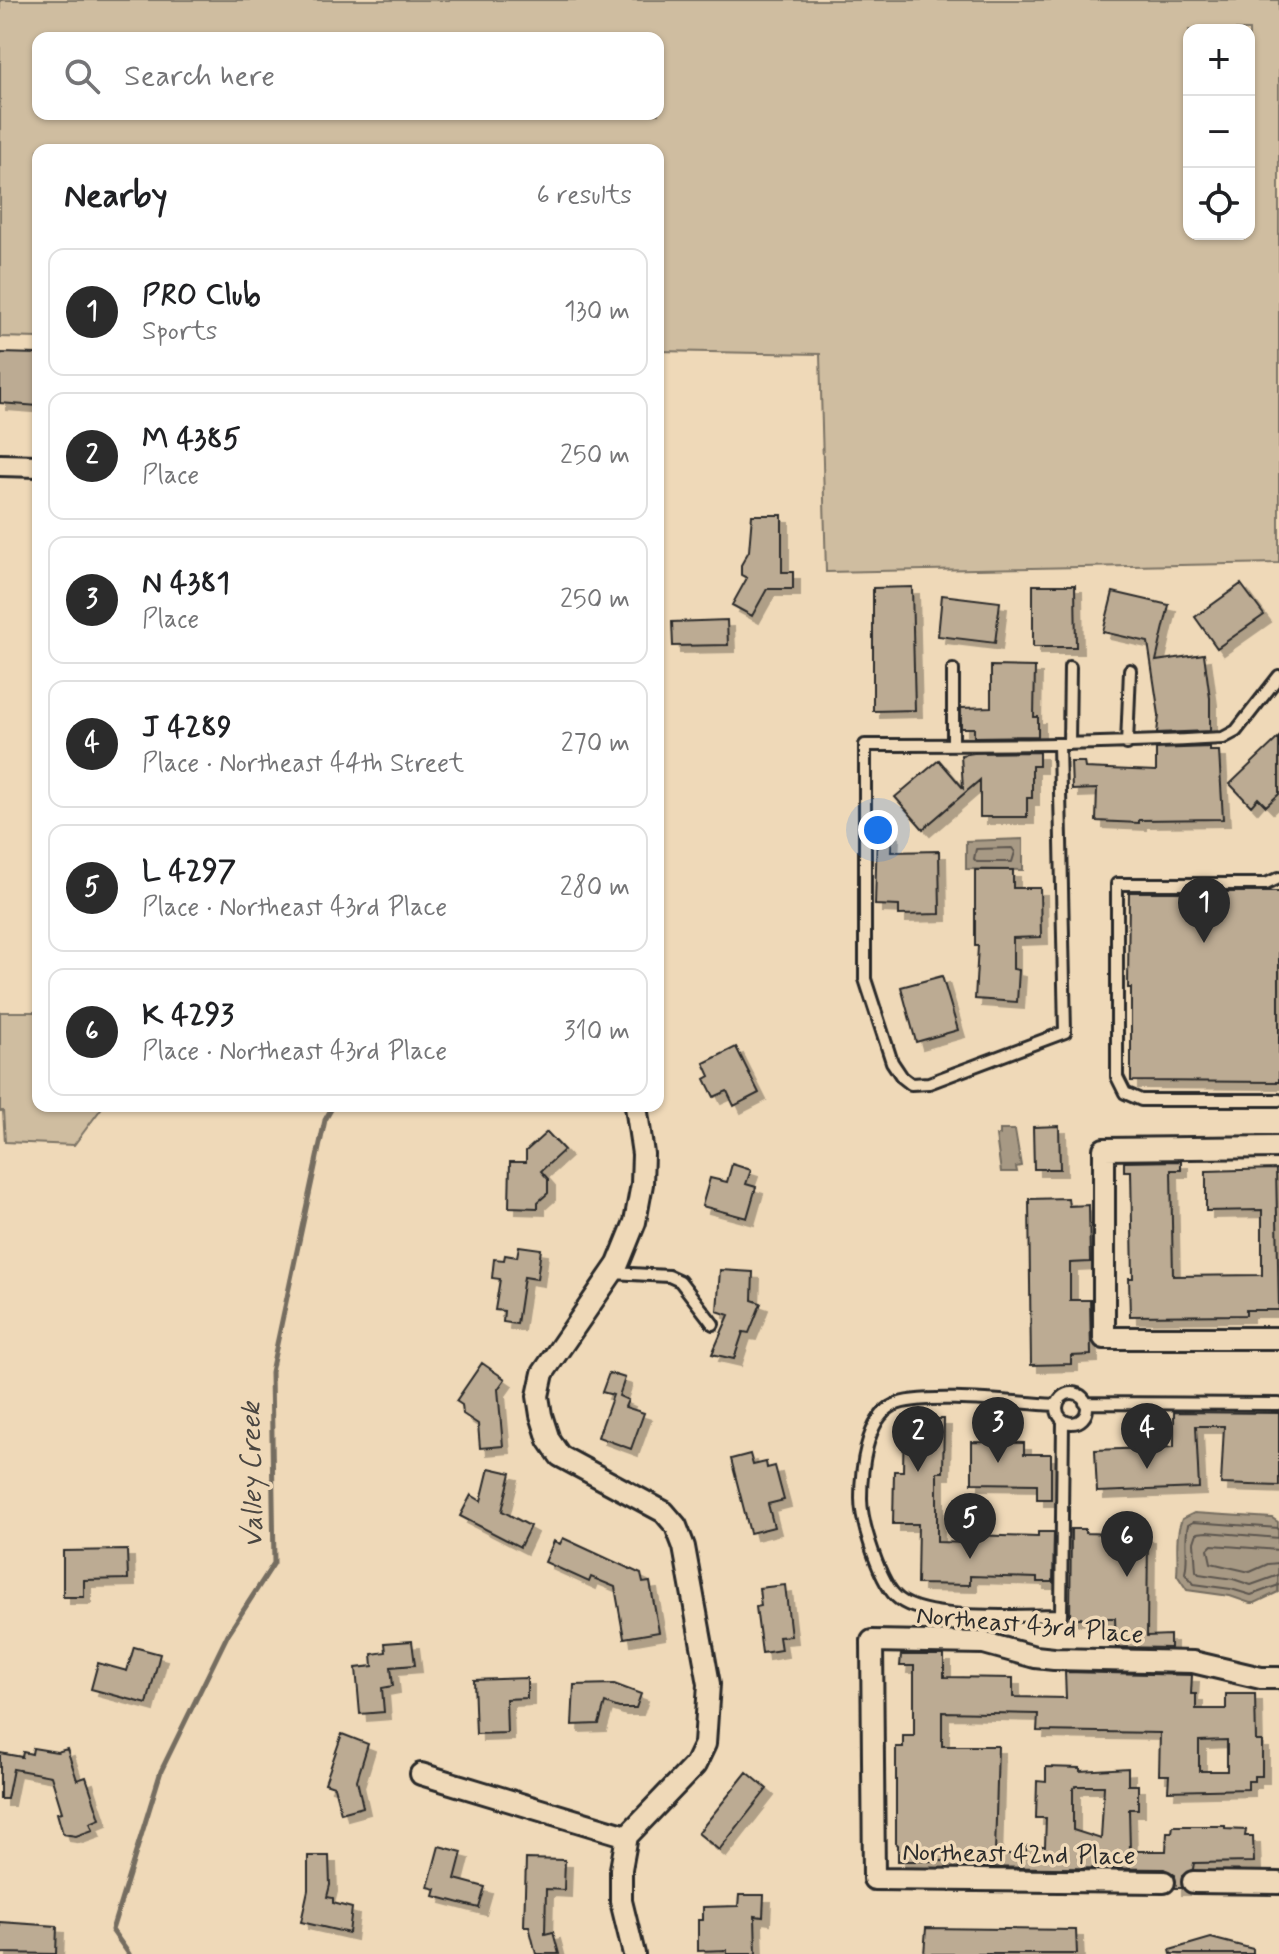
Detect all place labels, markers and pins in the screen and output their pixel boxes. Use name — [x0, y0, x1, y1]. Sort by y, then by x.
pin: 1 — [1178, 877, 1230, 943]
pin: 3 — [972, 1397, 1024, 1463]
pin: 4 — [1121, 1403, 1173, 1469]
pin: 2 — [892, 1406, 944, 1472]
pin: 5 — [944, 1493, 996, 1559]
pin: 6 — [1101, 1511, 1153, 1577]

